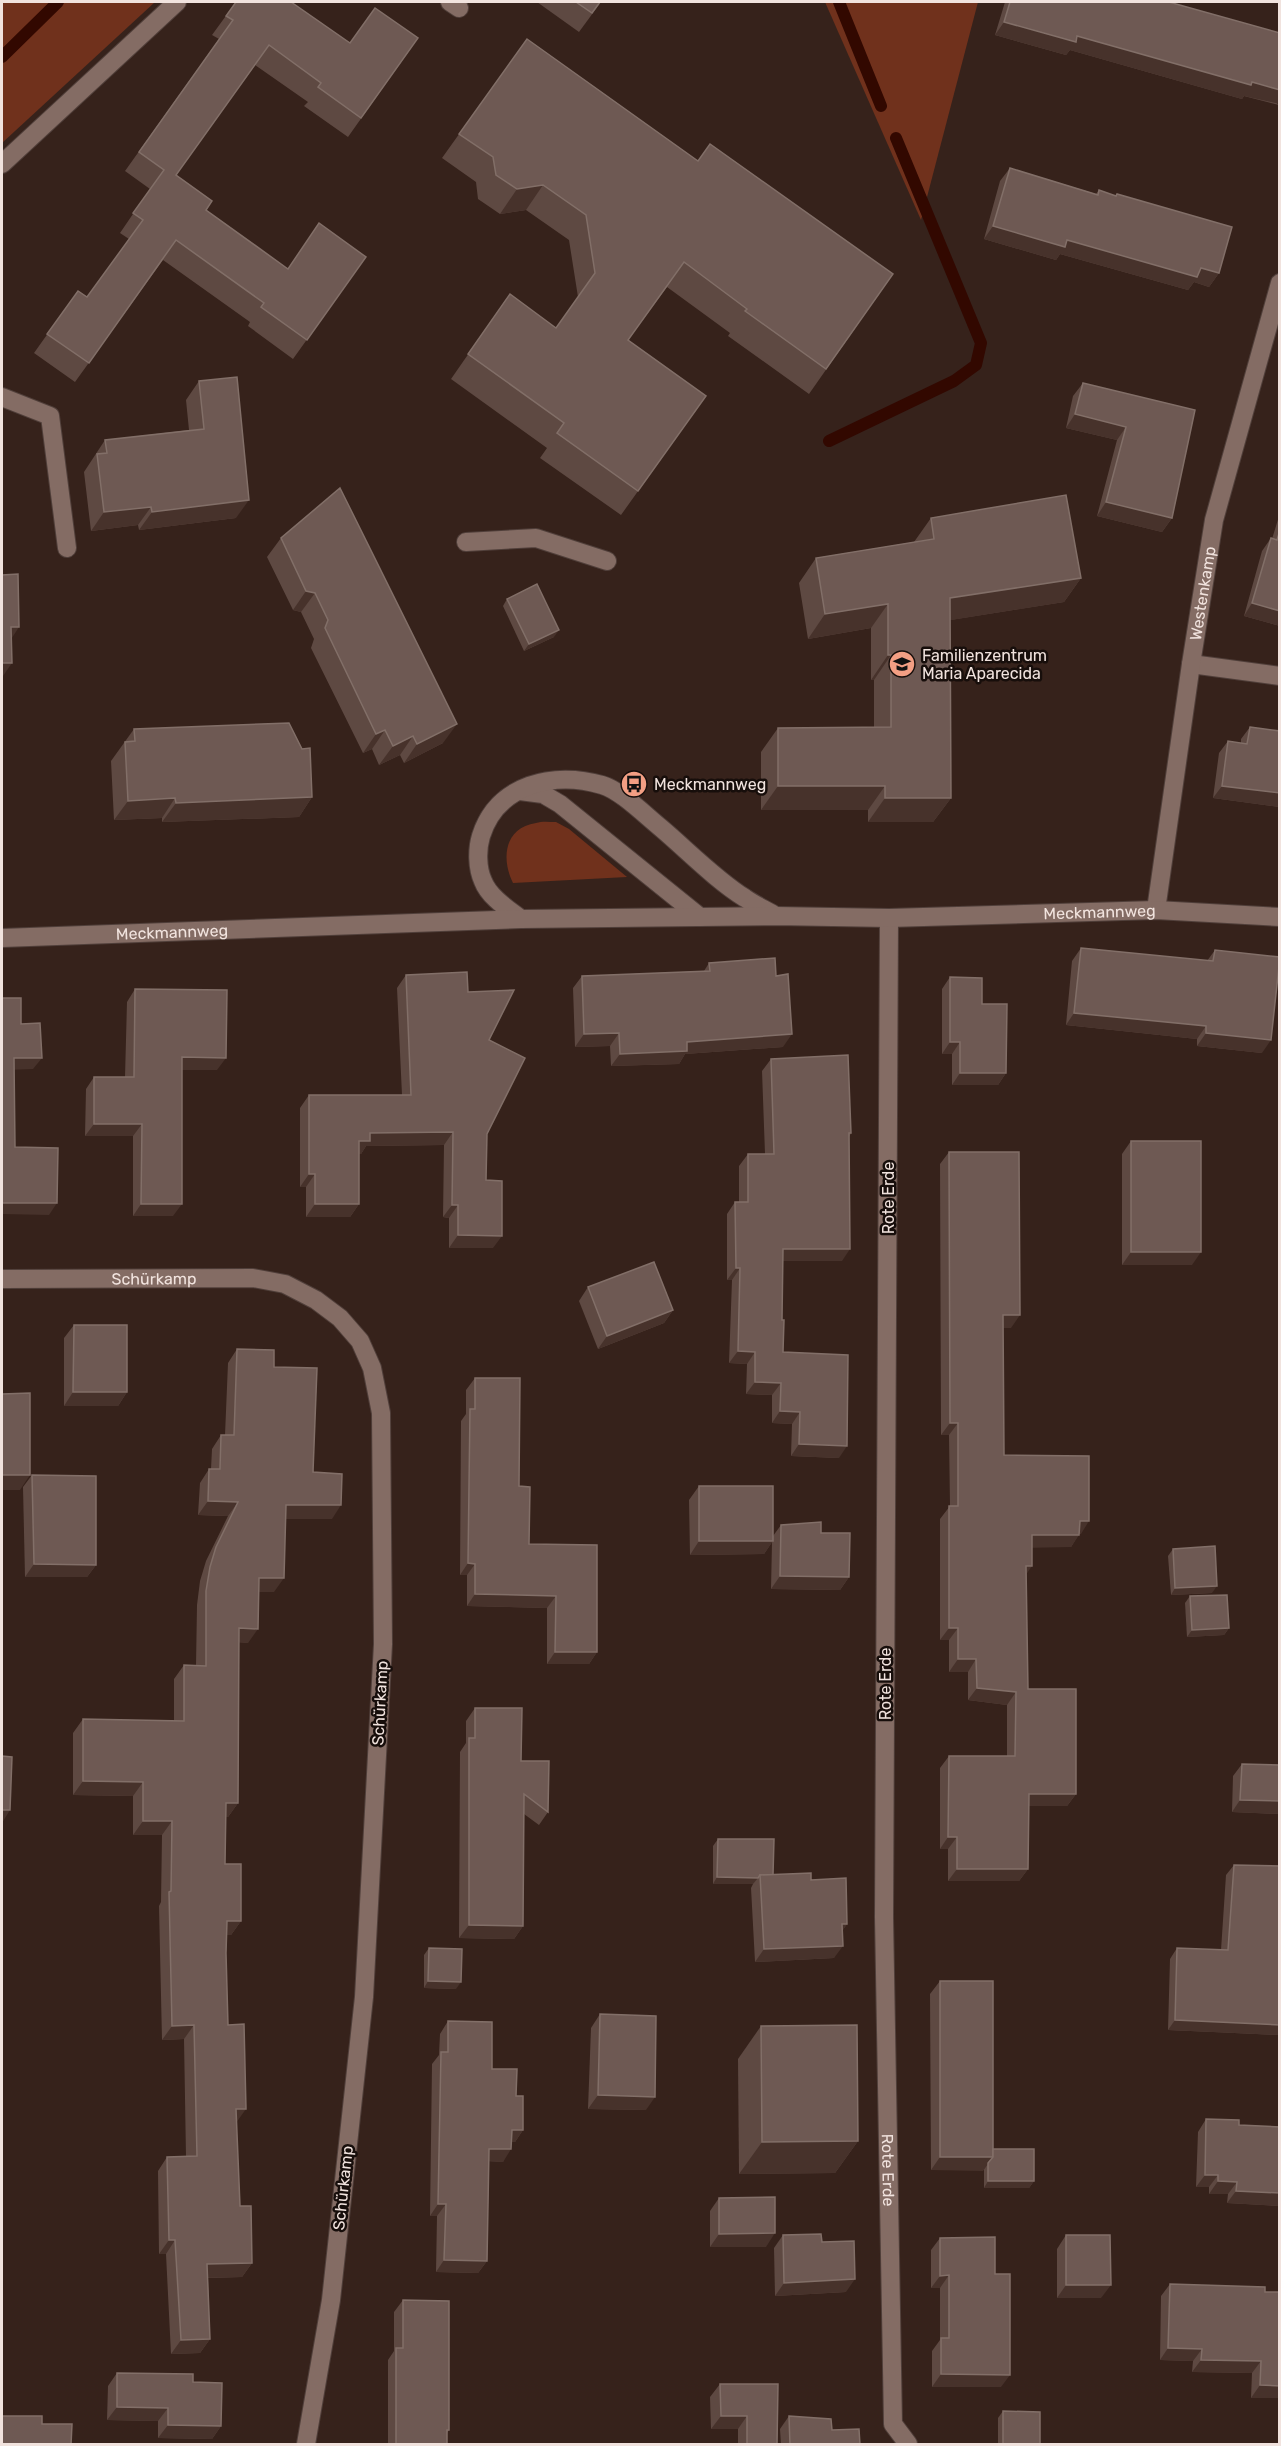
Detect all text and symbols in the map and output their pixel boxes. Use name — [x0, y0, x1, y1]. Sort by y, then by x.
street label: Westenkamp — [1185, 545, 1219, 642]
place label: Familienzentrum Maria Aparecida — [922, 646, 1047, 683]
school or university icon: Familienzentrum Maria Aparecida — [887, 649, 917, 679]
bus stop icon: Meckmannweg — [619, 769, 649, 799]
place label: Meckmannweg — [654, 775, 766, 794]
street label: Meckmannweg — [1043, 901, 1156, 923]
street label: Meckmannweg — [115, 920, 228, 943]
street label: Rote Erde — [879, 1162, 898, 1234]
street label: Schürkamp — [111, 1269, 197, 1288]
street label: Rote Erde — [876, 1648, 895, 1720]
street label: Schürkamp — [368, 1660, 392, 1746]
street label: Rote Erde — [878, 2133, 899, 2207]
street label: Schürkamp — [329, 2145, 357, 2231]

